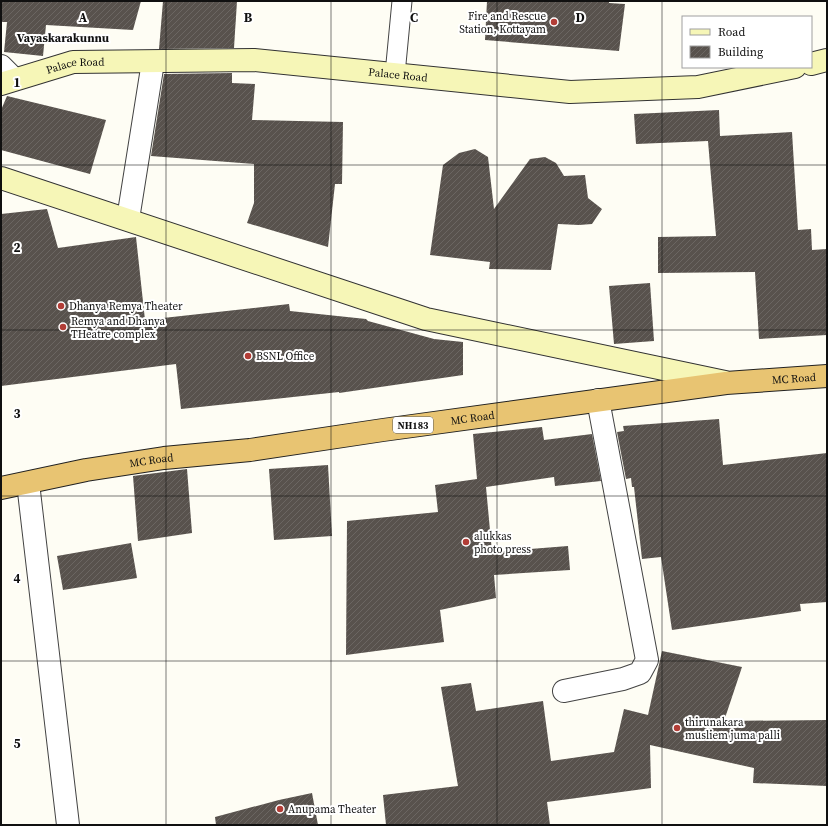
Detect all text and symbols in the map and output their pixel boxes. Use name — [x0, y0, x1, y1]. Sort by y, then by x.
text: A — [79, 9, 88, 26]
text: B — [244, 9, 253, 26]
text: C — [410, 9, 418, 26]
place label: Fire and Rescue Station, Kottayam — [459, 9, 546, 37]
text: D — [575, 9, 585, 26]
legend — [682, 16, 812, 68]
marker: Fire and Rescue Station, Kottayam — [549, 17, 559, 27]
text: Road — [718, 24, 745, 40]
district label: Vayaskarakunnu — [17, 30, 110, 46]
text: Building — [718, 44, 763, 60]
street label: Palace Road — [44, 55, 105, 78]
street label: Palace Road — [368, 65, 429, 86]
text: 1 — [13, 74, 21, 91]
text: 2 — [13, 239, 21, 256]
place label: Dhanya Remya Theater — [69, 299, 183, 314]
marker: Dhanya Remya Theater — [56, 301, 66, 311]
place label: Remya and Dhanya THeatre complex — [71, 314, 166, 342]
marker: Remya and Dhanya THeatre complex — [58, 322, 68, 332]
place label: BSNL Office — [256, 349, 315, 364]
marker: BSNL Office — [243, 351, 253, 361]
street label: MC Road — [771, 370, 817, 388]
text: 3 — [13, 405, 21, 422]
street label: MC Road — [450, 408, 496, 429]
road number: NH183 — [393, 417, 433, 433]
street label: MC Road — [128, 450, 175, 471]
place label: alukkas photo press — [474, 529, 531, 557]
marker: alukkas photo press — [461, 537, 471, 547]
text: 4 — [13, 570, 21, 587]
place label: thirunakara musliem juma palli — [685, 715, 780, 743]
marker: thirunakara musliem juma palli — [672, 723, 682, 733]
text: 5 — [13, 735, 21, 752]
place label: Anupama Theater — [288, 802, 377, 817]
marker: Anupama Theater — [275, 804, 285, 814]

